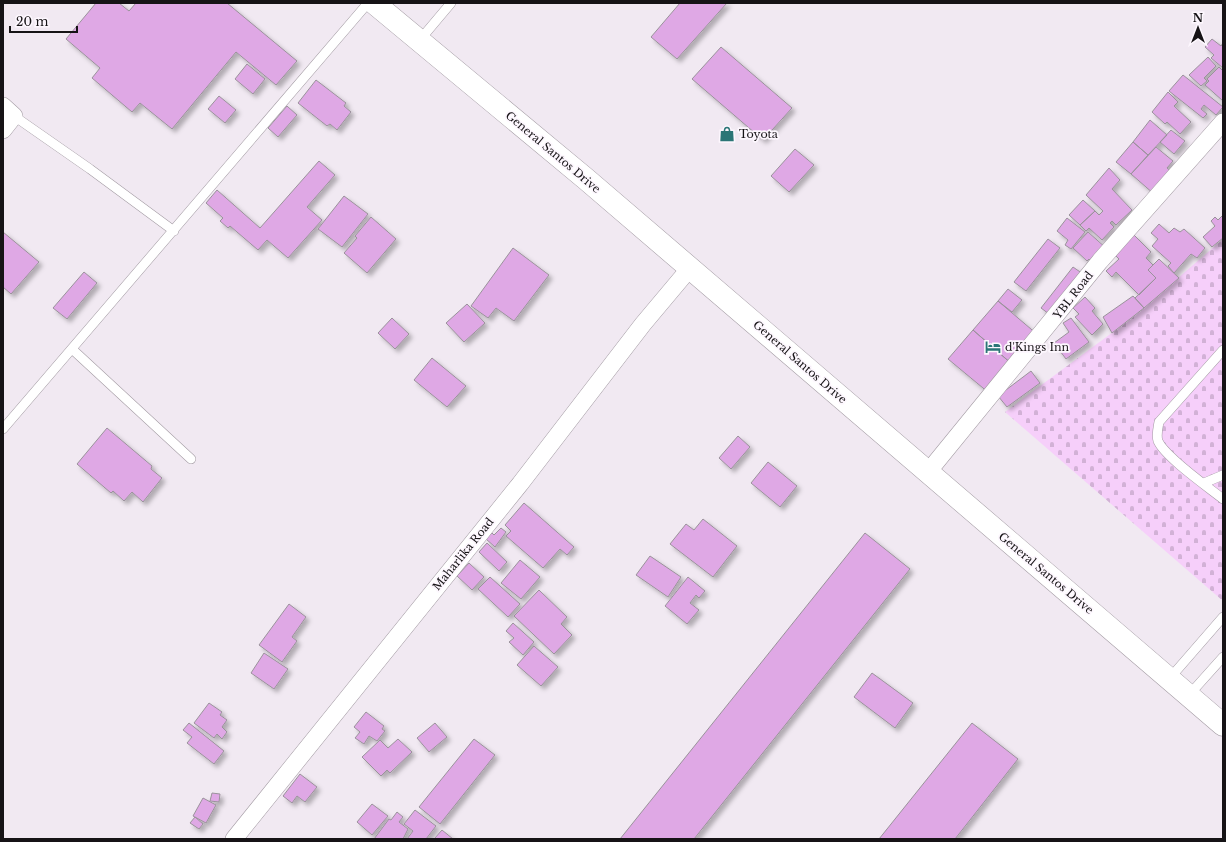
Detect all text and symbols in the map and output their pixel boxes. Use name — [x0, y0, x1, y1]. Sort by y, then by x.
scale bar — [10, 8, 77, 34]
north arrow — [1178, 8, 1218, 48]
text: N — [1193, 11, 1204, 25]
text: 20 m — [16, 14, 48, 29]
street label: General Santos Drive — [503, 108, 603, 196]
shop icon: Toyota — [718, 125, 736, 143]
place label: Toyota — [739, 127, 779, 141]
street label: YBL Road — [1049, 268, 1096, 322]
street label: General Santos Drive — [750, 318, 850, 406]
hotel icon: d'Kings Inn — [984, 338, 1002, 356]
place label: d'Kings Inn — [1005, 340, 1070, 354]
street label: Maharlika Road — [429, 514, 497, 593]
street label: General Santos Drive — [996, 529, 1096, 617]

